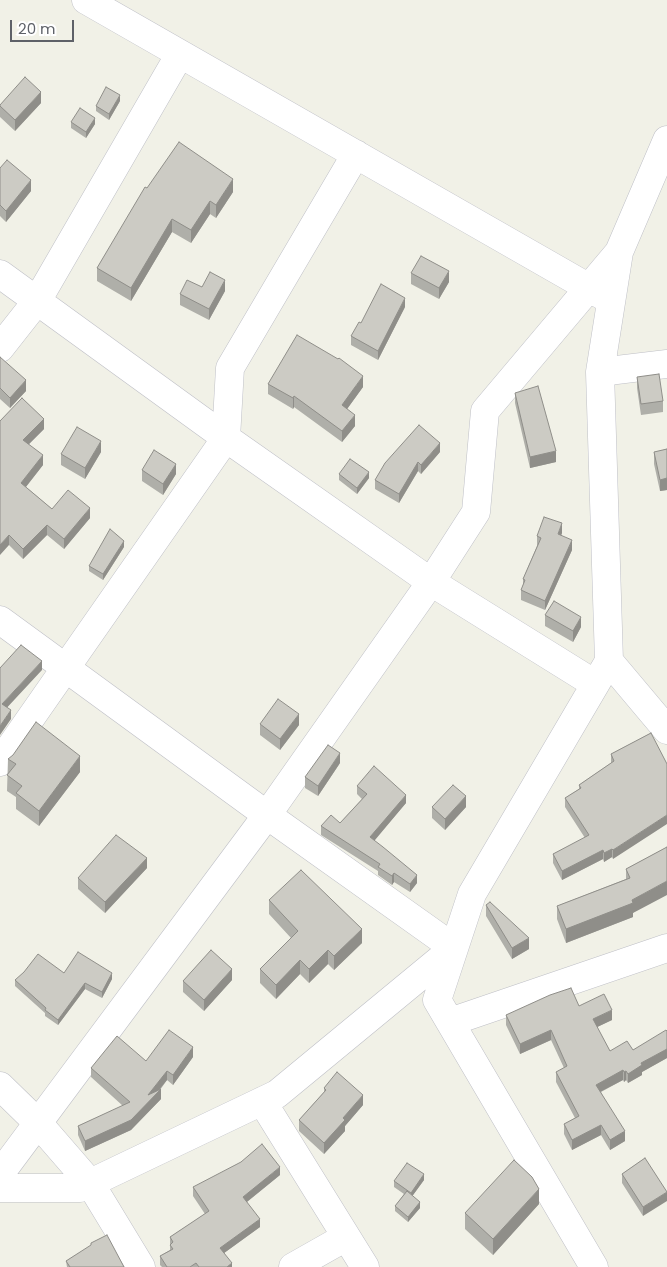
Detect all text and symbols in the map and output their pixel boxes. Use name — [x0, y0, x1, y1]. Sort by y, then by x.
scale bar — [12, 10, 76, 42]
text: 20 m — [18, 18, 56, 39]

